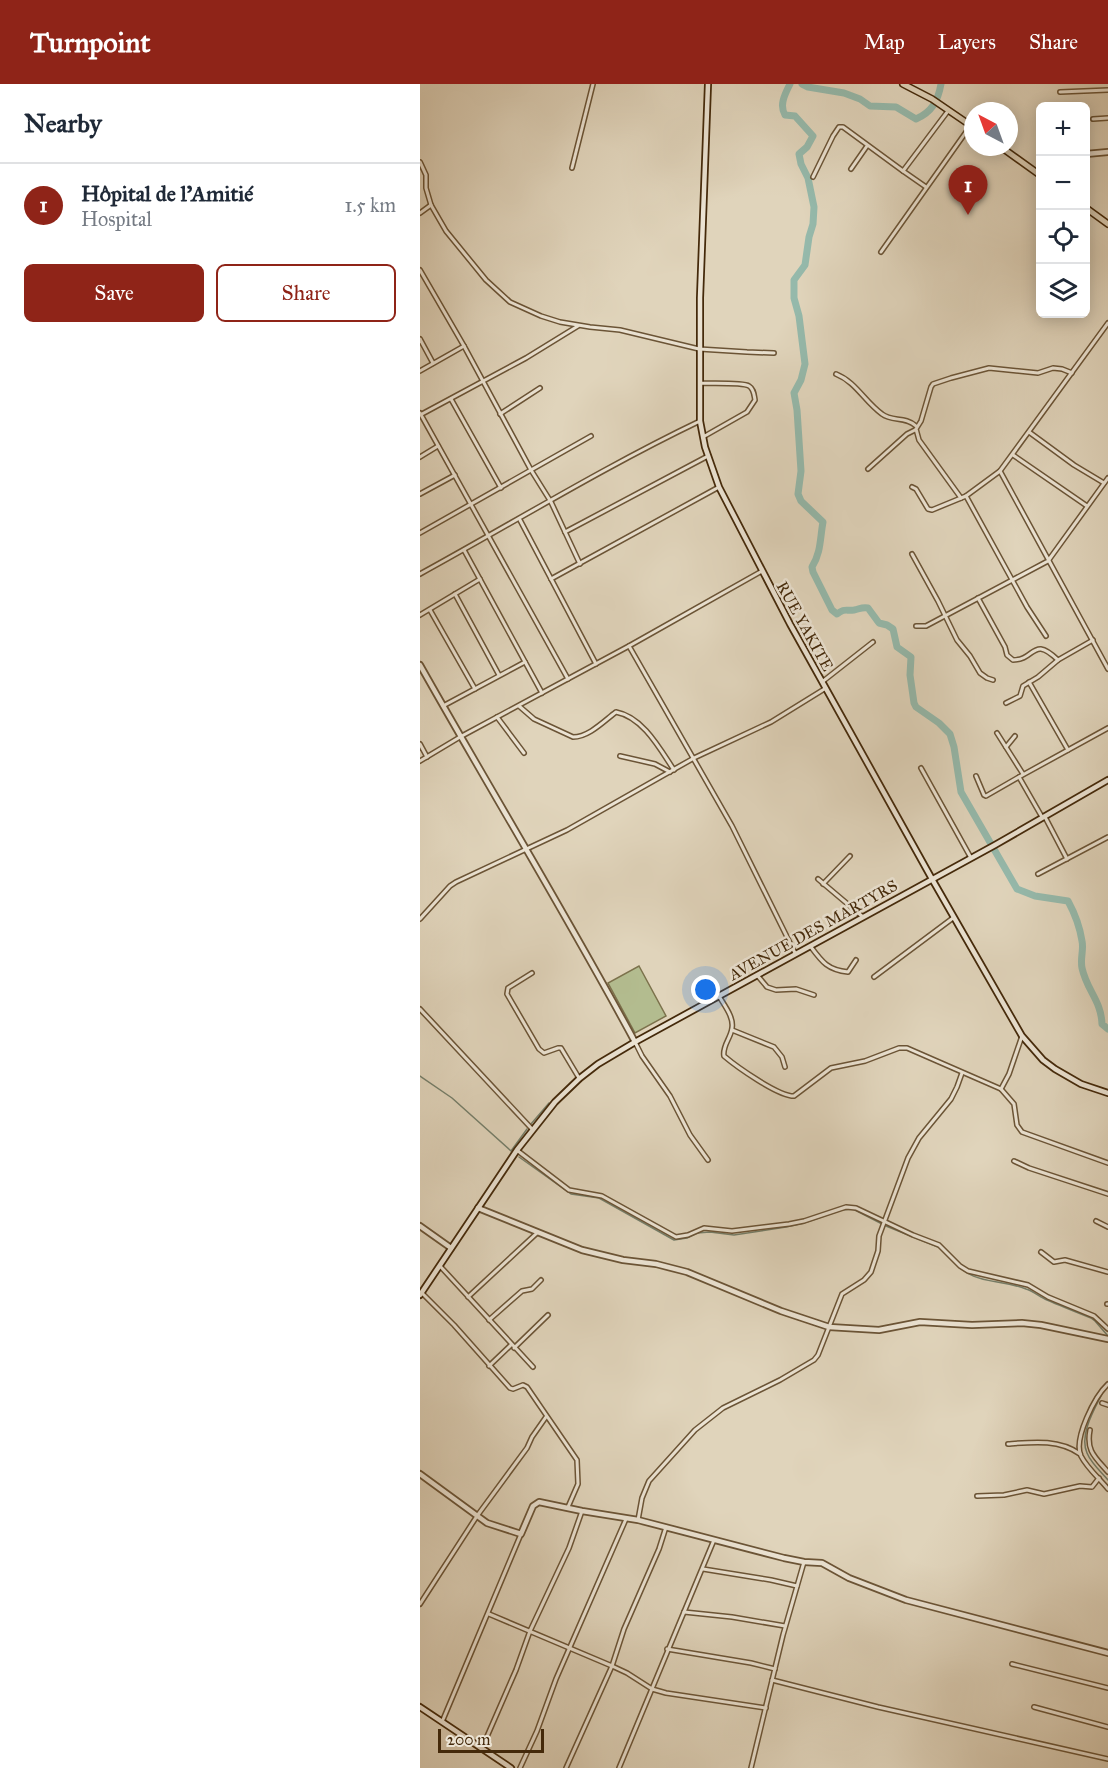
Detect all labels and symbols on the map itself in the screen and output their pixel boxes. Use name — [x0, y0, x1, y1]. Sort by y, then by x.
north arrow — [964, 102, 1018, 156]
pin: 1 — [948, 166, 988, 215]
street label: RUE YAKITE — [773, 578, 837, 674]
street label: AVENUE DES MARTYRS — [725, 876, 901, 985]
your location — [691, 975, 720, 1004]
scale bar — [438, 1726, 544, 1754]

